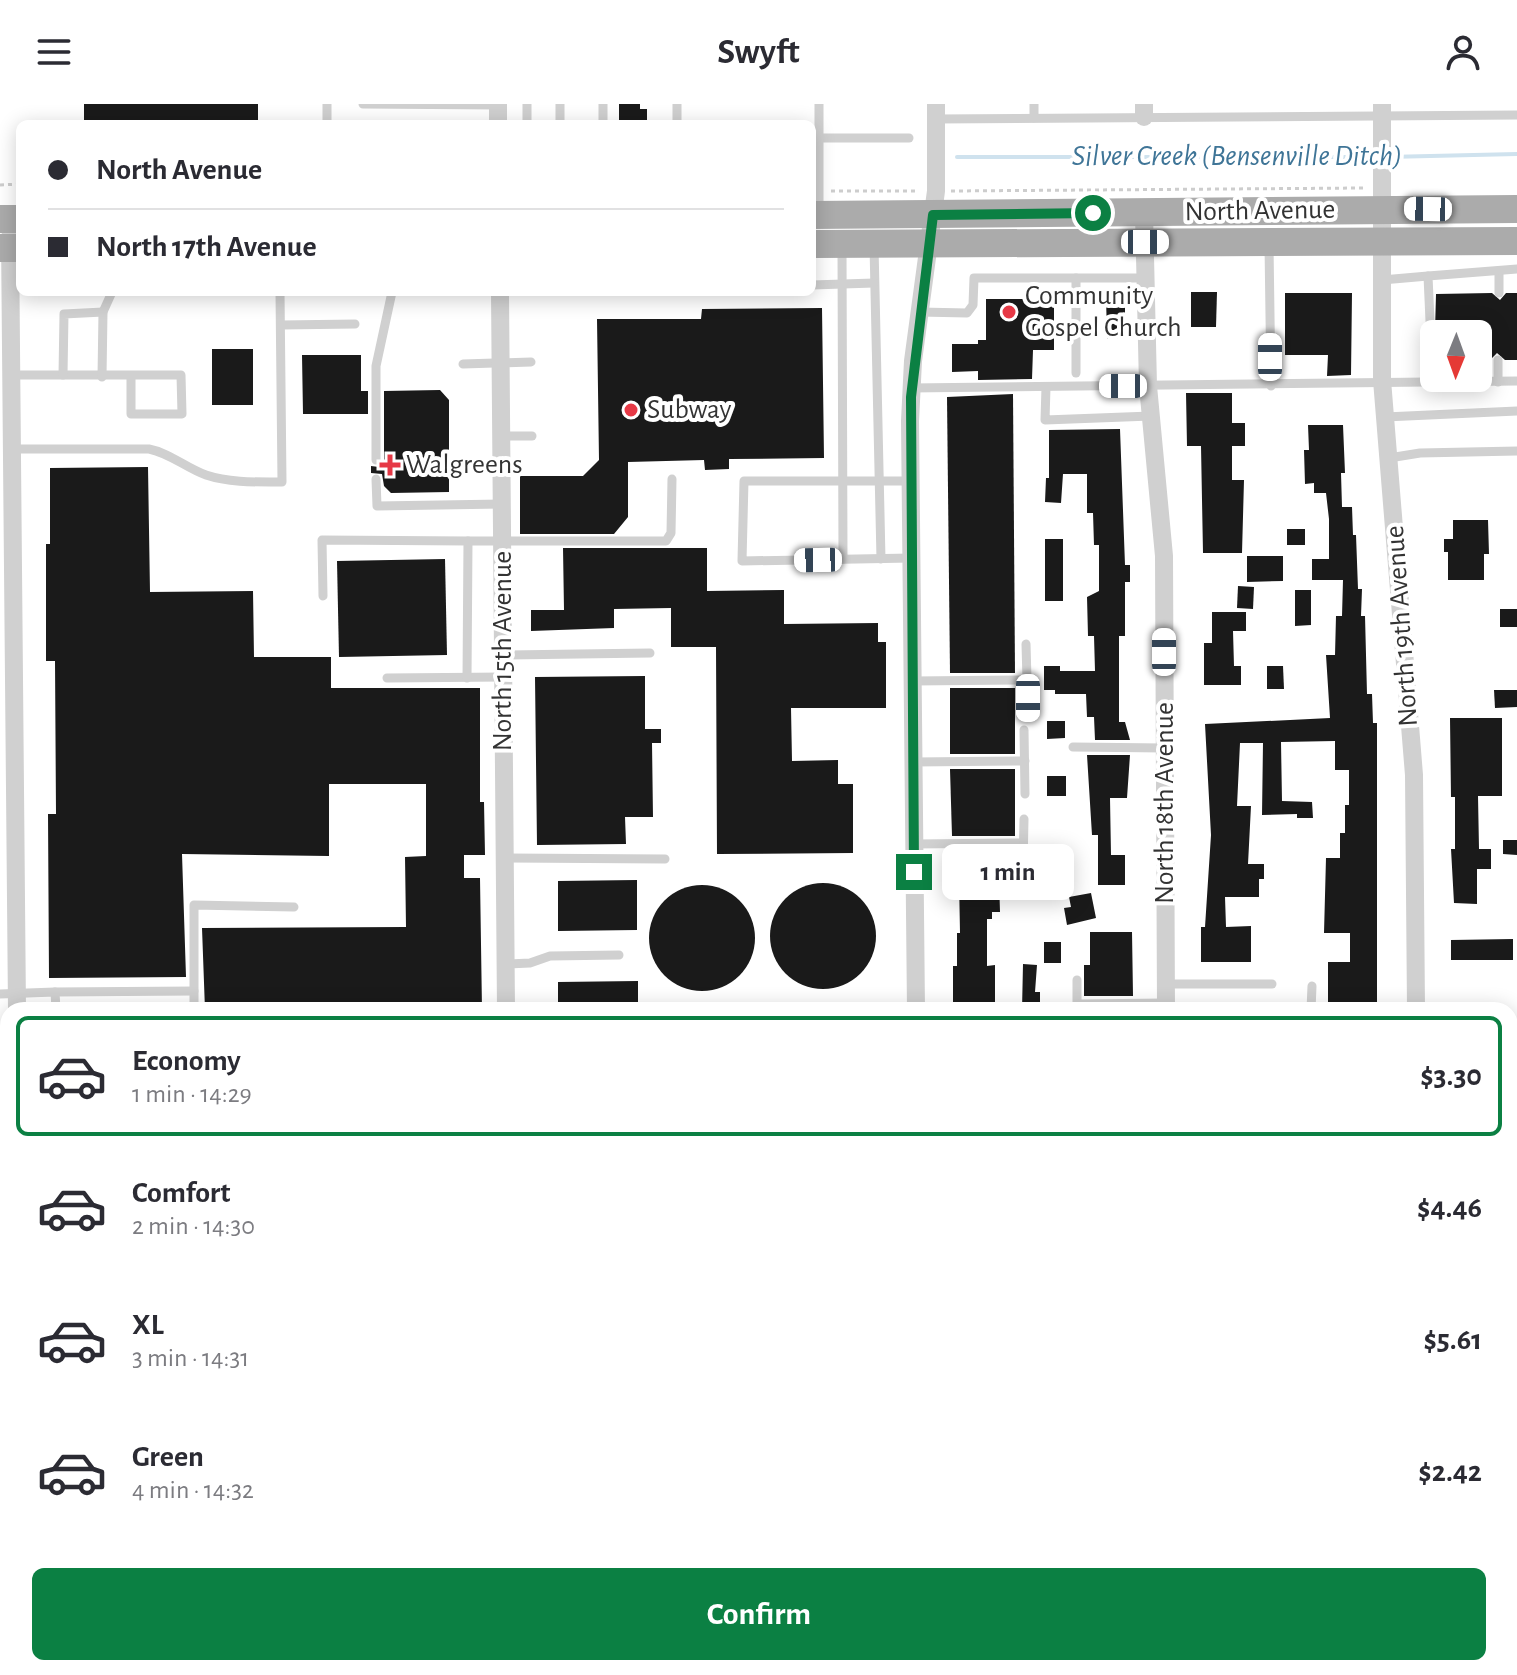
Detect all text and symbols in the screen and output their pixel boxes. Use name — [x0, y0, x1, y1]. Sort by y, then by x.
icon: menu — [32, 30, 76, 74]
icon: person — [1441, 30, 1485, 74]
text: Swyft — [717, 34, 800, 70]
water label: Silver Creek (Bensenville Ditch) — [1072, 141, 1402, 171]
text: North Avenue — [96, 155, 262, 185]
route start — [1075, 195, 1111, 231]
street label: North Avenue — [1184, 196, 1336, 226]
car — [1404, 197, 1452, 221]
car — [1121, 230, 1169, 254]
text: North 17th Avenue — [96, 232, 317, 262]
place label: Community Gospel Church — [1025, 282, 1182, 342]
marker: Community Gospel Church — [1000, 303, 1018, 321]
north arrow — [1420, 320, 1492, 392]
map controls — [1420, 320, 1492, 392]
car — [1258, 333, 1282, 381]
car — [1099, 374, 1147, 398]
place label: Subway — [647, 396, 731, 424]
marker: Subway — [622, 401, 640, 419]
place label: Walgreens — [406, 451, 523, 479]
marker: Walgreens — [381, 456, 399, 474]
street label: North 19th Avenue — [1381, 524, 1423, 728]
car — [794, 548, 842, 572]
street label: North 15th Avenue — [489, 551, 517, 751]
car — [1152, 628, 1176, 676]
car — [1016, 674, 1040, 722]
street label: North 18th Avenue — [1151, 702, 1179, 904]
callout: 1 min — [942, 844, 1074, 900]
route end — [896, 854, 932, 890]
text: 1 min — [981, 859, 1035, 885]
icon: car — [36, 1040, 108, 1112]
text: Economy — [132, 1046, 241, 1076]
text: $3.30 — [1420, 1061, 1482, 1091]
text: 1 min · 14:29 — [132, 1081, 252, 1107]
icon: car — [36, 1172, 108, 1244]
text: Comfort — [132, 1178, 231, 1208]
text: $4.46 — [1417, 1193, 1482, 1223]
text: 2 min · 14:30 — [132, 1213, 255, 1239]
icon: car — [36, 1304, 108, 1376]
text: XL — [132, 1310, 164, 1340]
text: $5.61 — [1423, 1325, 1482, 1355]
text: 3 min · 14:31 — [132, 1345, 249, 1371]
icon: car — [36, 1436, 108, 1508]
text: Green — [132, 1442, 204, 1472]
text: $2.42 — [1418, 1457, 1482, 1487]
text: 4 min · 14:32 — [132, 1477, 254, 1503]
button: Confirm — [32, 1568, 1486, 1660]

